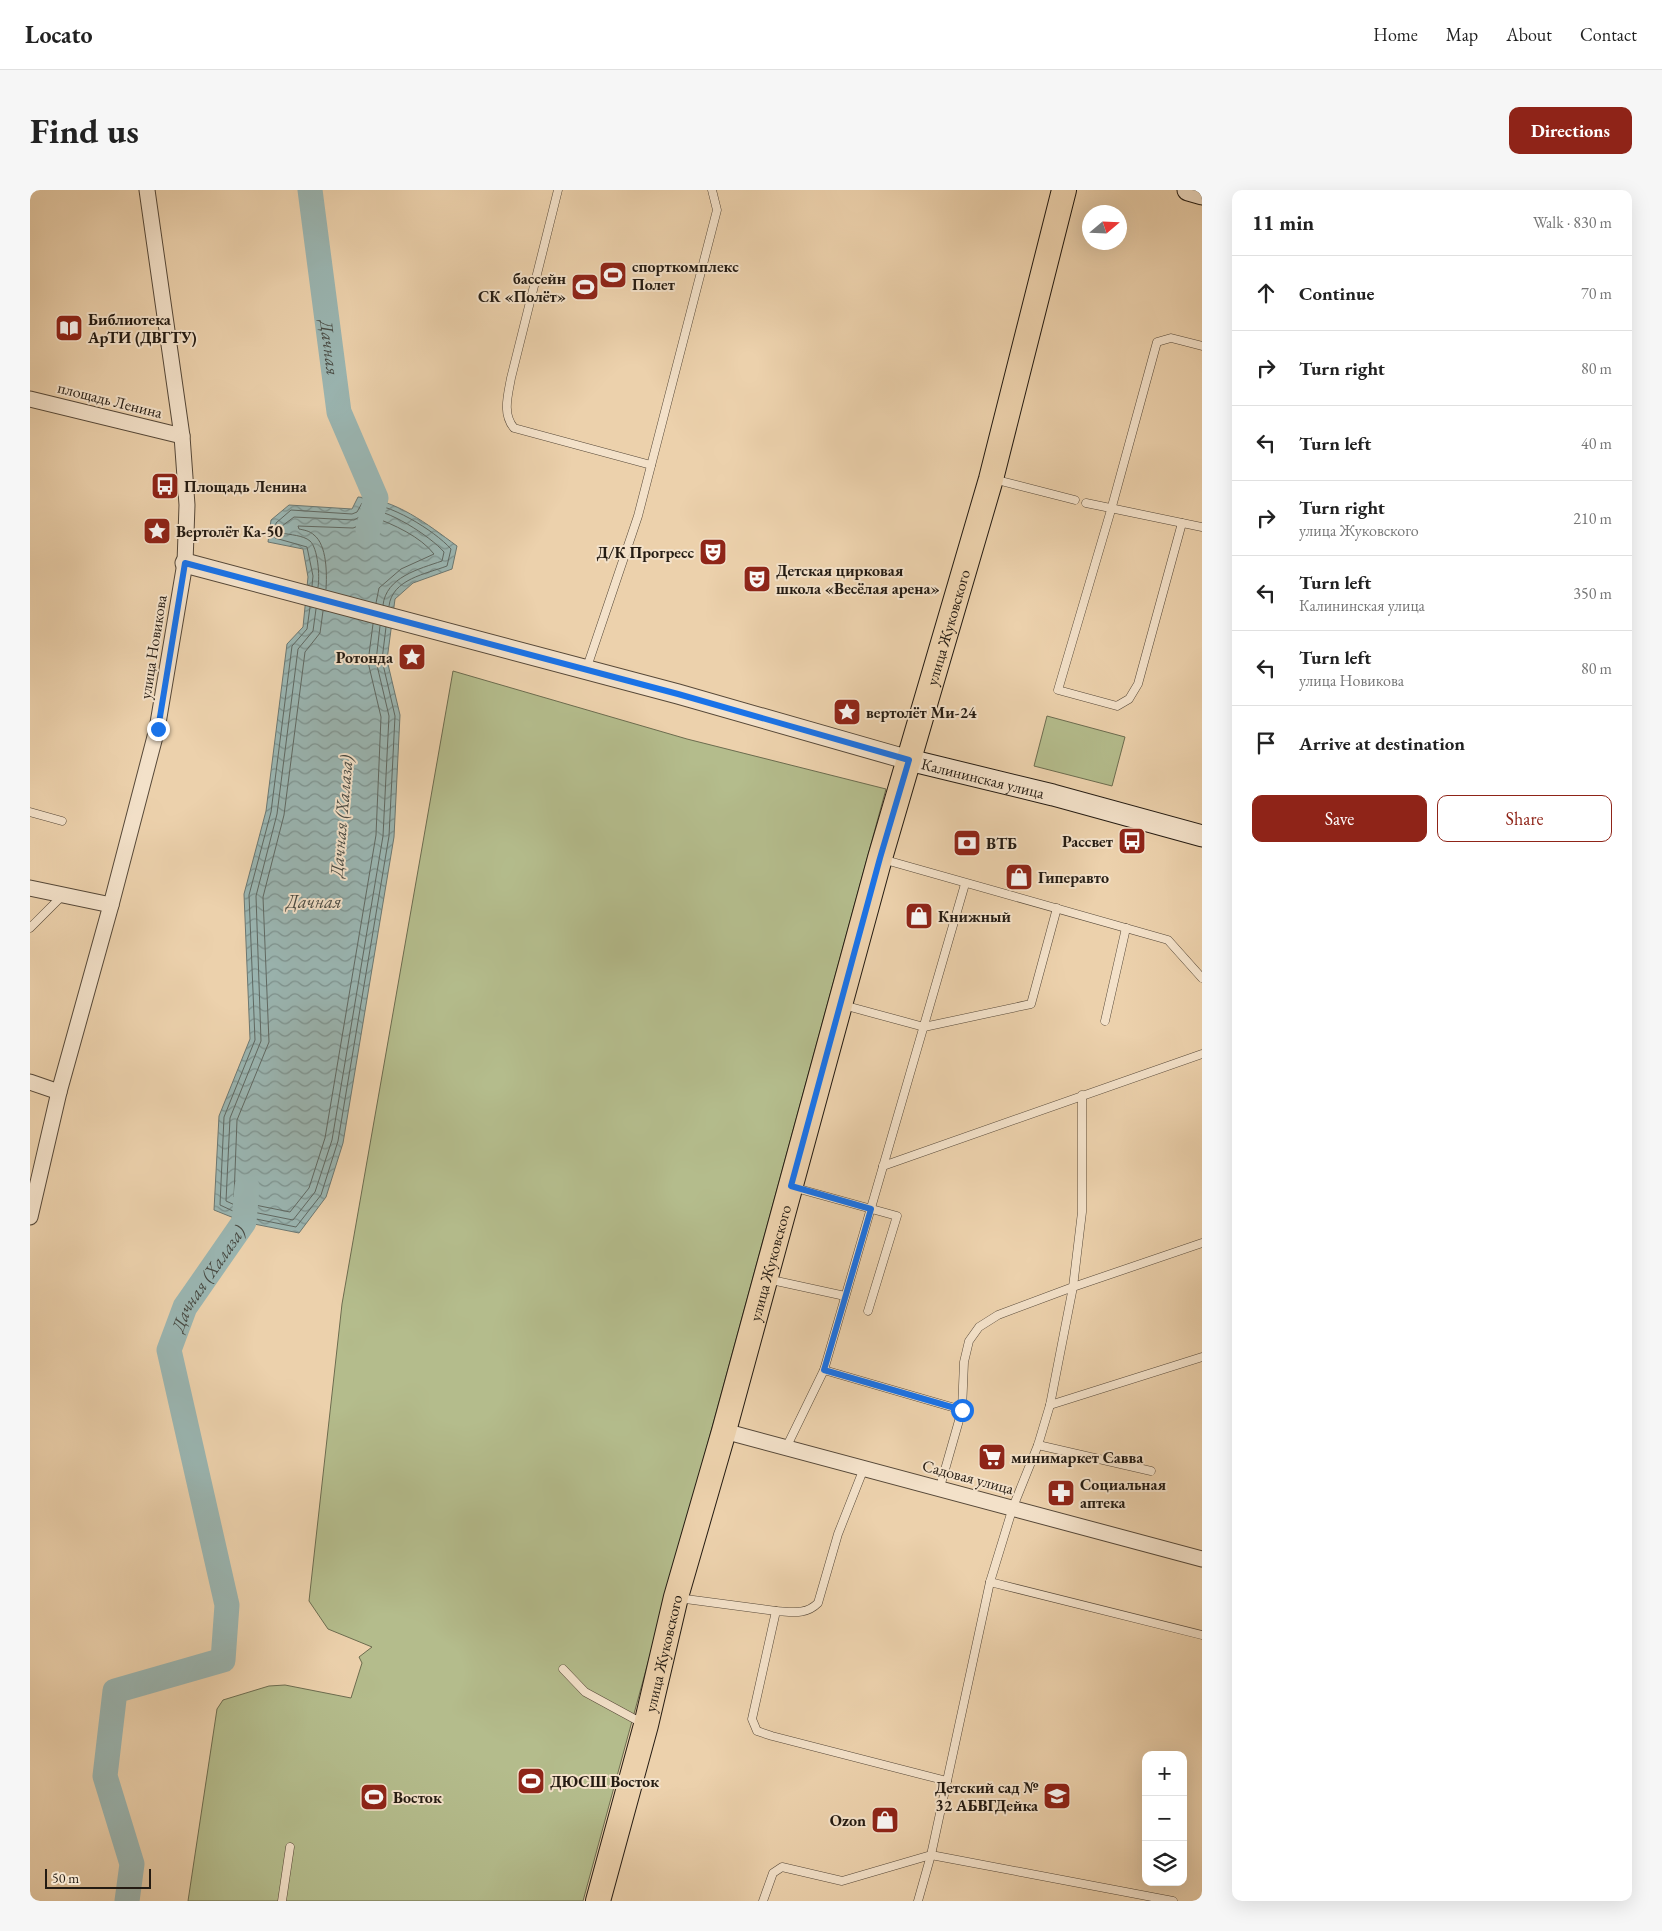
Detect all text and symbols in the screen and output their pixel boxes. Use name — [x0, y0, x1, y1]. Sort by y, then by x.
text: Locato — [25, 19, 93, 50]
text: Home — [1373, 23, 1418, 46]
text: Map — [1446, 23, 1478, 46]
text: About — [1506, 23, 1552, 46]
text: Contact — [1580, 23, 1637, 46]
button: Directions — [1509, 107, 1632, 154]
text: Find us — [30, 108, 139, 153]
north arrow — [1082, 205, 1127, 250]
text: 11 min — [1252, 209, 1314, 236]
text: Walk · 830 m — [1533, 212, 1612, 233]
place label: спорткомплекс Полет — [632, 256, 739, 295]
sports icon: спорткомплекс Полет — [598, 260, 628, 290]
place label: бассейн СК «Полёт» — [478, 268, 566, 307]
sports icon: бассейн СК «Полёт» — [570, 272, 600, 302]
icon: ahead — [1252, 279, 1280, 307]
text: Continue — [1299, 281, 1374, 306]
text: 70 m — [1581, 283, 1612, 304]
place label: Библиотека АрТИ (ДВГТУ) — [87, 309, 197, 348]
library icon: Библиотека АрТИ (ДВГТУ) — [54, 313, 84, 343]
water label: Дачная — [315, 317, 346, 377]
icon: right — [1252, 354, 1280, 382]
text: Turn right — [1299, 356, 1385, 381]
text: 80 m — [1581, 358, 1612, 379]
street label: площадь Ленина — [55, 377, 165, 423]
icon: left — [1252, 429, 1280, 457]
text: Turn left — [1299, 431, 1371, 456]
text: 40 m — [1581, 433, 1612, 454]
bus stop icon: Площадь Ленина — [150, 471, 180, 501]
place label: Площадь Ленина — [184, 476, 308, 497]
text: Turn right — [1299, 495, 1385, 520]
icon: right — [1252, 504, 1280, 532]
text: 210 m — [1573, 508, 1612, 529]
place icon: Вертолёт Ка-50 — [142, 516, 172, 546]
text: улица Жуковского — [1299, 520, 1419, 541]
place label: Вертолёт Ка-50 — [176, 521, 284, 542]
theatre icon: Д/К Прогресс — [698, 537, 728, 567]
place label: Д/К Прогресс — [597, 542, 694, 563]
place label: Детская цирковая школа «Весёлая арена» — [776, 560, 940, 599]
theatre icon: Детская цирковая школа «Весёлая арена» — [742, 564, 772, 594]
street label: улица Жуковского — [921, 567, 975, 688]
text: Turn left — [1299, 570, 1371, 595]
icon: left — [1252, 579, 1280, 607]
text: 350 m — [1573, 583, 1612, 604]
street label: улица Новикова — [134, 593, 172, 701]
text: Калининская улица — [1299, 595, 1425, 616]
place icon: Ротонда — [397, 642, 427, 672]
text: Turn left — [1299, 645, 1371, 670]
place label: Ротонда — [336, 647, 394, 668]
icon: left — [1252, 654, 1280, 682]
text: 80 m — [1581, 658, 1612, 679]
text: улица Новикова — [1299, 670, 1404, 691]
place icon: вертолёт Ми-24 — [832, 697, 862, 727]
place label: вертолёт Ми-24 — [866, 702, 977, 723]
route end — [147, 718, 170, 741]
icon: arrive — [1252, 729, 1280, 757]
text: Arrive at destination — [1299, 731, 1465, 756]
street label: Калининская улица — [919, 753, 1047, 803]
water label: Дачная (Халаза) — [324, 754, 358, 880]
button: Save — [1252, 795, 1427, 842]
button: Share — [1437, 795, 1612, 842]
bus stop icon: Рассвет — [1117, 826, 1147, 856]
bank icon: ВТБ — [952, 828, 982, 858]
place label: Рассвет — [1062, 831, 1114, 852]
place label: ВТБ — [986, 833, 1017, 854]
shop icon: Гиперавто — [1004, 862, 1034, 892]
place label: Гиперавто — [1038, 867, 1109, 888]
water label: Дачная — [284, 890, 342, 913]
shop icon: Книжный — [904, 901, 934, 931]
place label: Книжный — [938, 906, 1012, 927]
street label: улица Жуковского — [744, 1202, 796, 1323]
water label: Дачная (Халаза) — [165, 1220, 250, 1336]
route start — [951, 1399, 974, 1422]
supermarket icon: минимаркет Савва — [977, 1442, 1007, 1472]
place label: минимаркет Савва — [1011, 1447, 1144, 1468]
street label: Садовая улица — [920, 1455, 1017, 1499]
place label: Социальная аптека — [1080, 1474, 1167, 1513]
pharmacy icon: Социальная аптека — [1046, 1478, 1076, 1508]
street label: улица Жуковского — [639, 1593, 687, 1714]
map controls — [1142, 1751, 1187, 1886]
button: + — [1142, 1751, 1187, 1796]
sports icon: ДЮСШ Восток — [516, 1766, 546, 1796]
place label: ДЮСШ Восток — [550, 1771, 659, 1792]
place label: Детский сад № 32 АБВГДейка — [935, 1777, 1039, 1816]
school or university icon: Детский сад № 32 АБВГДейка — [1042, 1781, 1072, 1811]
sports icon: Восток — [359, 1782, 389, 1812]
place label: Восток — [393, 1787, 442, 1808]
button: − — [1142, 1796, 1187, 1841]
shop icon: Ozon — [870, 1805, 900, 1835]
place label: Ozon — [830, 1810, 866, 1831]
button: layers — [1142, 1841, 1187, 1886]
scale bar — [45, 1866, 151, 1889]
text: 50 m — [52, 1869, 79, 1887]

